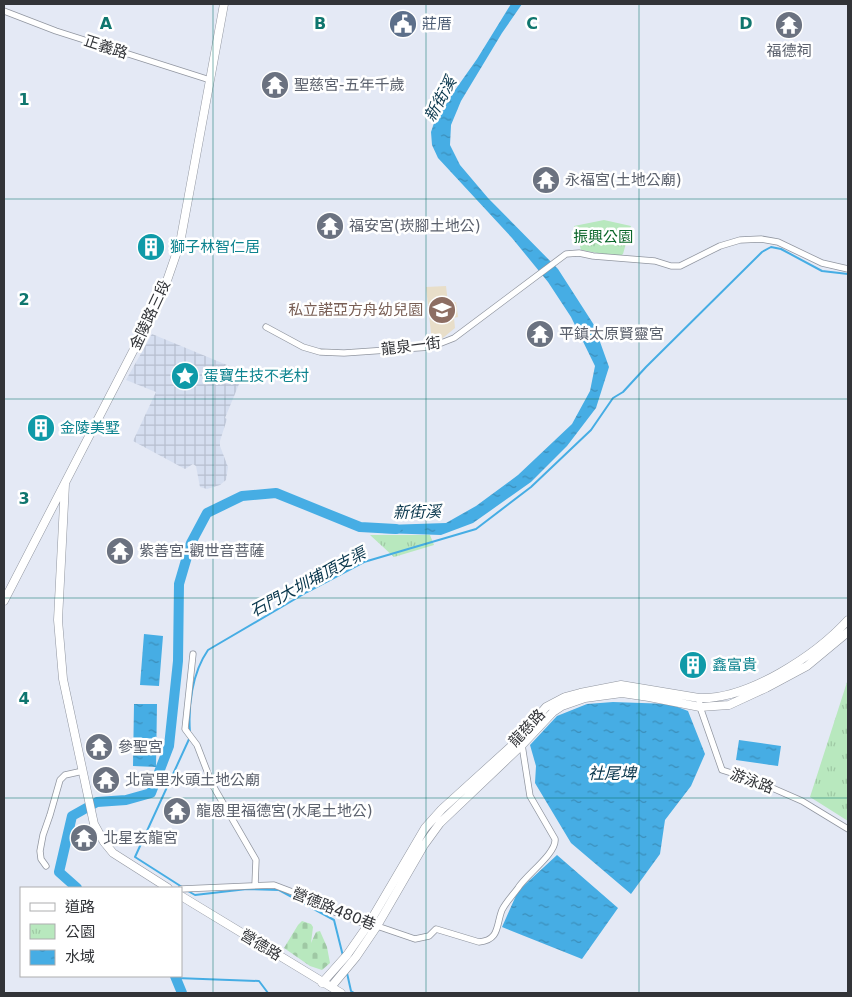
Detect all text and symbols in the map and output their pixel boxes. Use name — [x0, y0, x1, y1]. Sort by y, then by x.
public building icon: 莊厝 — [388, 9, 418, 39]
temple icon: 福德祠 — [774, 10, 804, 40]
text: A — [100, 14, 113, 33]
text: B — [314, 14, 326, 33]
text: C — [526, 14, 538, 33]
text: D — [739, 14, 753, 33]
place label: 莊厝 — [422, 15, 452, 33]
street label: 正義路 — [82, 31, 130, 63]
place label: 福德祠 — [766, 42, 812, 60]
temple icon: 聖慈宮-五年千歲 — [260, 70, 290, 100]
water label: 新街溪 — [420, 72, 461, 125]
place label: 聖慈宮-五年千歲 — [294, 76, 404, 94]
text: 1 — [18, 90, 30, 109]
temple icon: 永福宮(土地公廟) — [531, 165, 561, 195]
place label: 永福宮(土地公廟) — [565, 171, 682, 189]
temple icon: 福安宮(崁腳土地公) — [315, 211, 345, 241]
place label: 福安宮(崁腳土地公) — [349, 217, 481, 235]
park label: 振興公園 — [573, 228, 633, 246]
building icon: 獅子林智仁居 — [136, 232, 166, 262]
place label: 獅子林智仁居 — [170, 238, 260, 256]
street label: 金陵路三段 — [126, 277, 174, 353]
text: 2 — [18, 290, 30, 309]
school or university icon: 私立諾亞方舟幼兒園 — [427, 295, 457, 325]
place label: 私立諾亞方舟幼兒園 — [288, 301, 423, 319]
temple icon: 平鎮太原賢靈宮 — [525, 319, 555, 349]
place label: 平鎮太原賢靈宮 — [559, 325, 664, 343]
street label: 龍泉一街 — [380, 333, 442, 359]
place icon: 蛋寶生技不老村 — [170, 361, 200, 391]
place label: 蛋寶生技不老村 — [204, 367, 309, 385]
building icon: 金陵美墅 — [26, 413, 56, 443]
place label: 金陵美墅 — [60, 419, 120, 437]
text: 3 — [18, 489, 30, 508]
water label: 新街溪 — [393, 502, 443, 522]
temple icon: 紫善宮-觀世音菩薩 — [105, 536, 135, 566]
place label: 紫善宮-觀世音菩薩 — [139, 542, 264, 560]
water label: 石門大圳埔頂支渠 — [247, 543, 371, 620]
building icon: 鑫富貴 — [678, 650, 708, 680]
place label: 鑫富貴 — [712, 656, 757, 674]
text: 4 — [18, 689, 30, 708]
street label: 龍慈路 — [505, 705, 549, 751]
temple icon: 參聖宮 — [84, 732, 114, 762]
place label: 參聖宮 — [118, 738, 163, 756]
water label: 社尾埤 — [588, 764, 638, 783]
temple icon: 北富里水頭土地公廟 — [91, 765, 121, 795]
street label: 游泳路 — [728, 765, 776, 797]
place label: 北富里水頭土地公廟 — [125, 771, 260, 789]
temple icon: 龍恩里福德宮(水尾土地公) — [162, 796, 192, 826]
place label: 龍恩里福德宮(水尾土地公) — [196, 802, 373, 820]
temple icon: 北星玄龍宮 — [69, 823, 99, 853]
place label: 北星玄龍宮 — [103, 829, 178, 847]
street label: 營德路480巷 — [290, 884, 378, 934]
legend — [20, 887, 182, 977]
text: 道路 — [65, 898, 95, 916]
text: 公園 — [65, 923, 95, 941]
street label: 營德路 — [237, 926, 285, 964]
text: 水域 — [65, 948, 95, 966]

